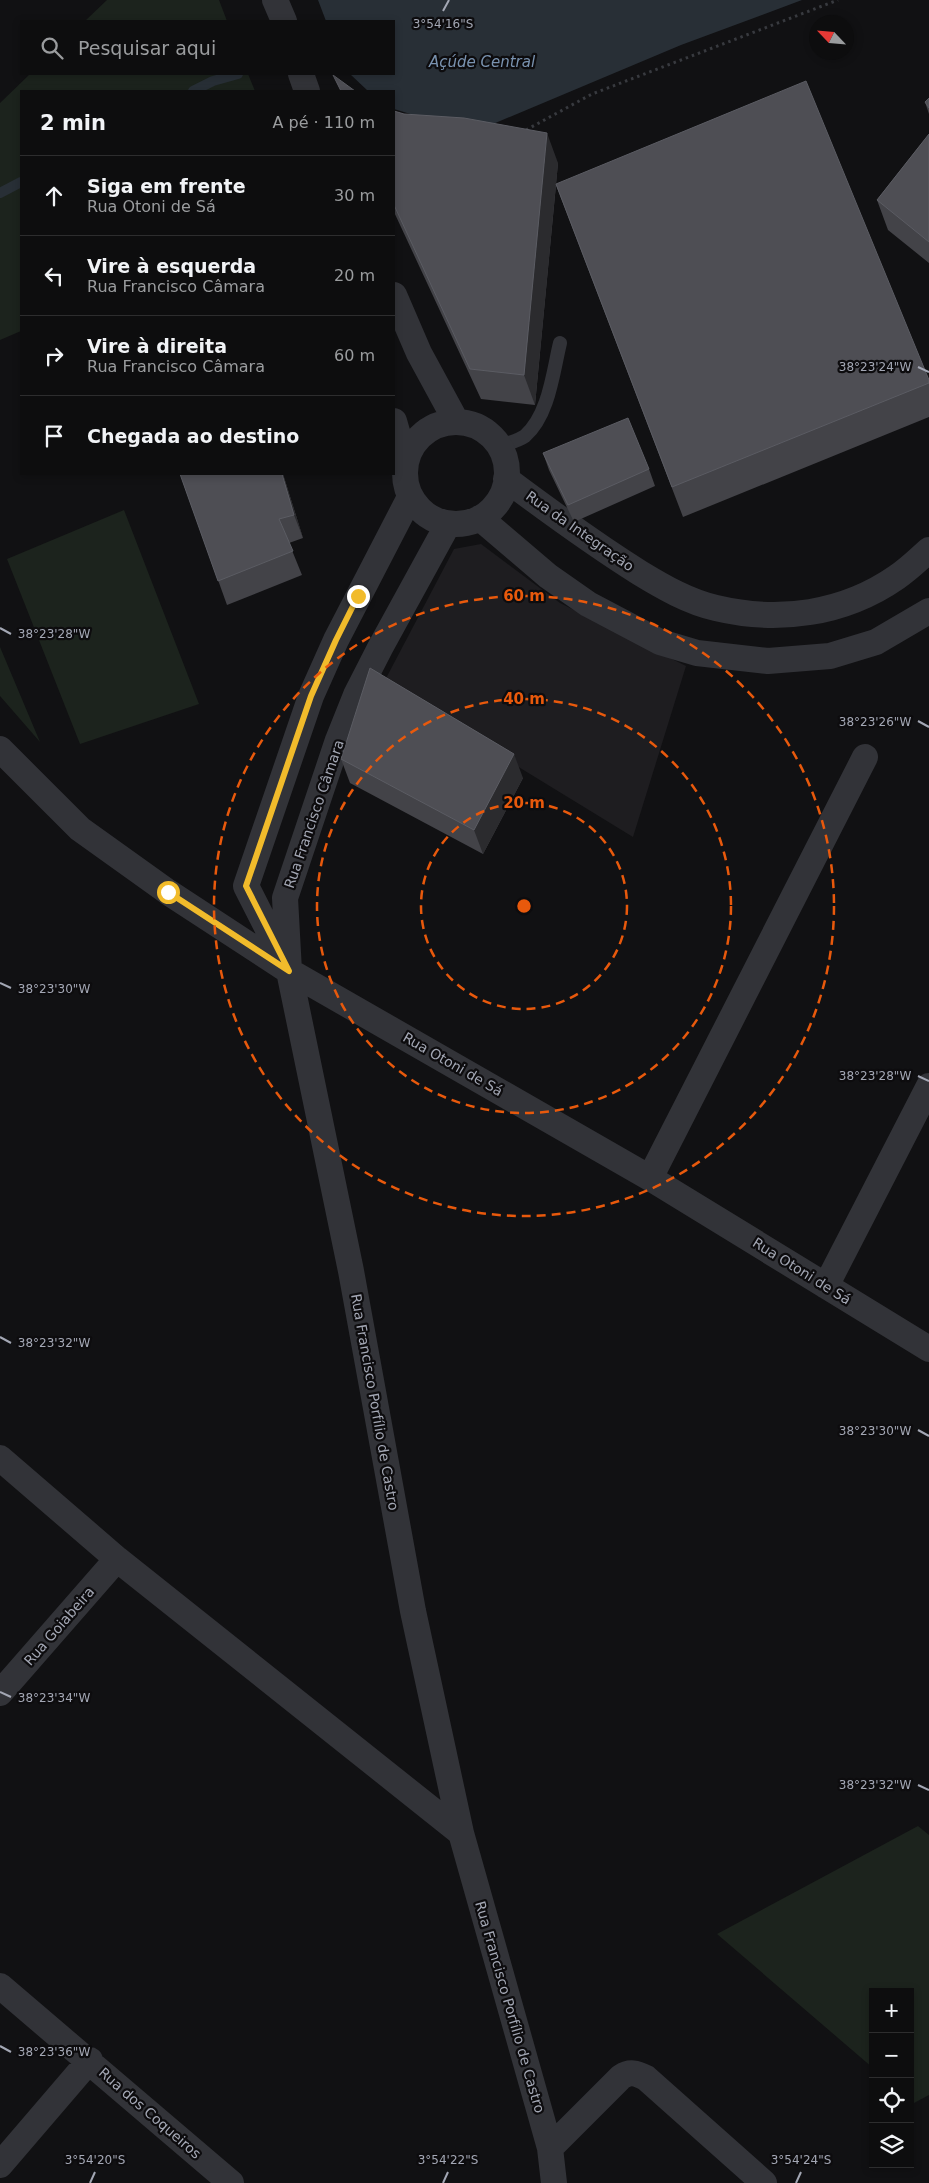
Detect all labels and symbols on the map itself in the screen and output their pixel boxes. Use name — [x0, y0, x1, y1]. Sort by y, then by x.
north arrow — [809, 15, 854, 60]
text: 3°54'16"S — [413, 17, 473, 31]
water label: Açúde Central — [428, 53, 536, 71]
text: 38°23'24"W — [839, 360, 911, 374]
street label: Rua da Integração — [523, 488, 637, 574]
route end — [347, 585, 370, 608]
text: 60 m — [503, 587, 545, 605]
text: 38°23'28"W — [18, 627, 90, 641]
text: 40 m — [503, 690, 545, 708]
text: 38°23'26"W — [839, 715, 911, 729]
street label: Rua Francisco Câmara — [281, 738, 347, 890]
text: 20 m — [503, 794, 545, 812]
route start — [157, 881, 180, 904]
centre of rings — [515, 897, 533, 915]
text: 38°23'30"W — [18, 982, 90, 996]
street label: Rua Otoni de Sá — [400, 1029, 506, 1099]
text: 38°23'28"W — [839, 1069, 911, 1083]
street label: Rua Otoni de Sá — [750, 1234, 854, 1308]
street label: Rua Francisco Porfílio de Castro — [348, 1292, 402, 1512]
text: 38°23'32"W — [18, 1336, 90, 1350]
text: 38°23'30"W — [839, 1424, 911, 1438]
street label: Rua Goiabeira — [21, 1584, 97, 1668]
text: 38°23'34"W — [18, 1691, 90, 1705]
text: 38°23'32"W — [839, 1778, 911, 1792]
street label: Rua Francisco Porfílio de Castro — [472, 1899, 548, 2115]
text: 38°23'36"W — [18, 2045, 90, 2059]
street label: Rua dos Coqueiros — [96, 2064, 204, 2162]
text: 3°54'20"S — [65, 2153, 125, 2167]
text: 3°54'22"S — [418, 2153, 478, 2167]
text: 3°54'24"S — [771, 2153, 831, 2167]

